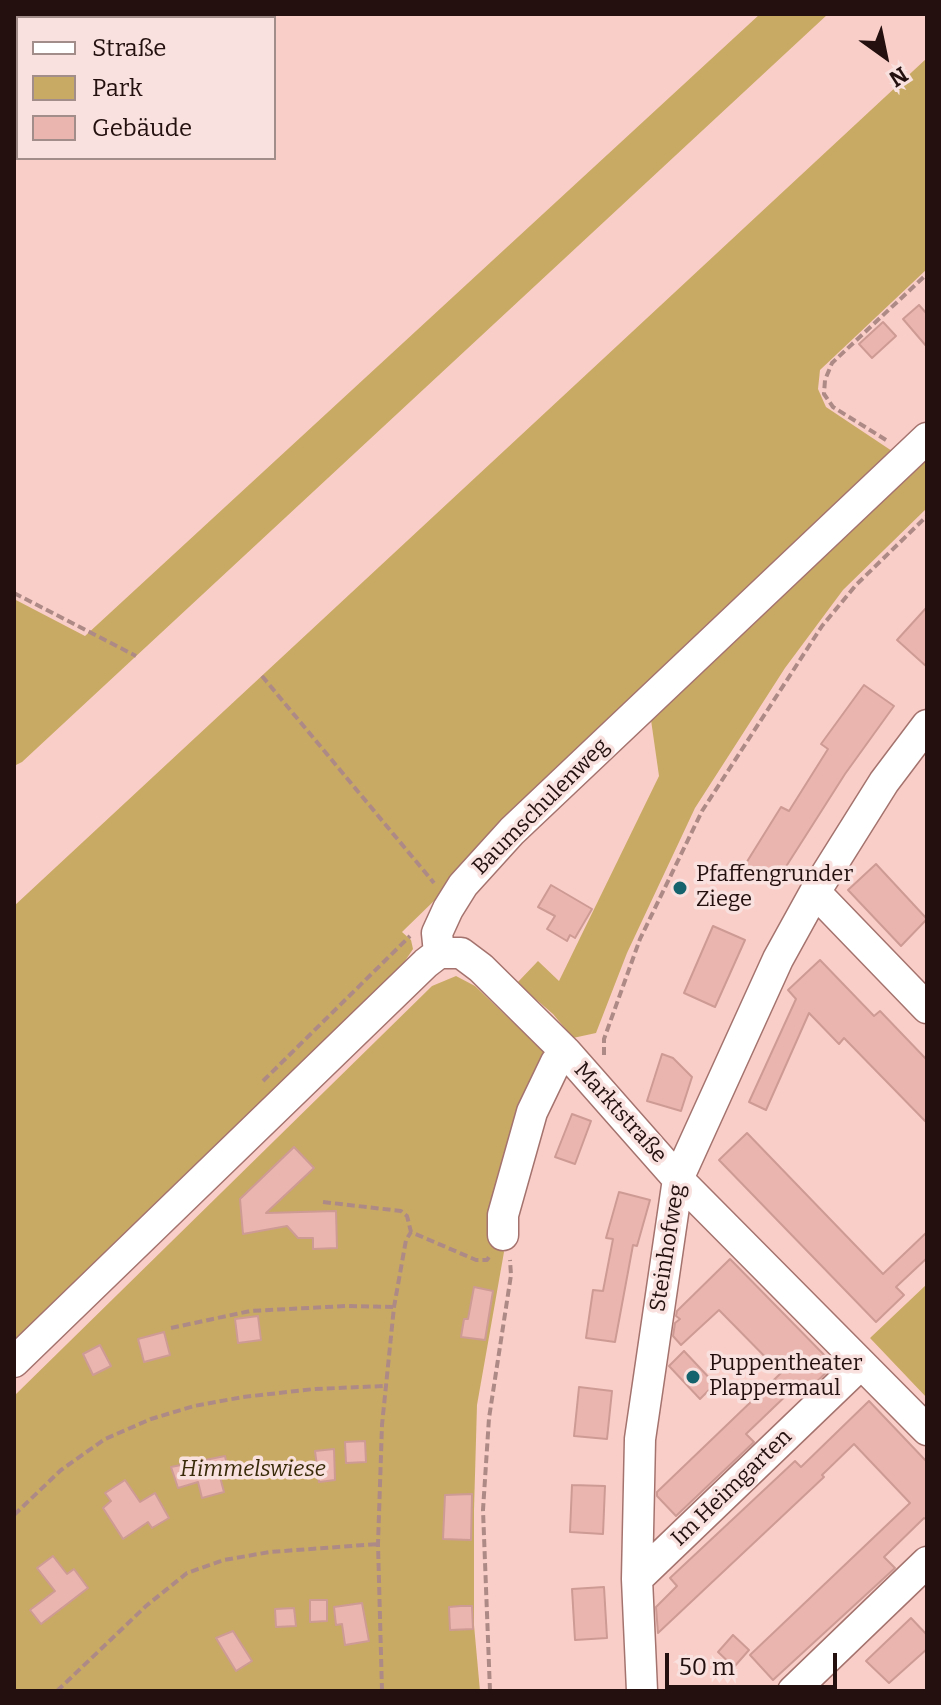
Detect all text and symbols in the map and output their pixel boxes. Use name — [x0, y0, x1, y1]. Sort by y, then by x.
legend — [16, 16, 276, 160]
north arrow — [845, 16, 925, 96]
text: Straße — [92, 34, 166, 62]
text: N — [884, 61, 913, 92]
text: Park — [92, 74, 143, 102]
text: Gebäude — [92, 114, 192, 142]
street label: Baumschulenweg — [467, 733, 615, 881]
place label: Pfaffengrunder Ziege — [696, 862, 853, 914]
marker: Pfaffengrunder Ziege — [671, 879, 689, 897]
street label: Marktstraße — [568, 1057, 672, 1169]
street label: Steinhofweg — [645, 1182, 691, 1314]
place label: Puppentheater Plappermaul — [709, 1351, 863, 1402]
marker: Puppentheater Plappermaul — [684, 1368, 702, 1386]
street label: Im Heimgarten — [666, 1424, 798, 1552]
park label: Himmelswiese — [180, 1457, 326, 1483]
scale bar — [669, 1637, 841, 1687]
text: 50 m — [679, 1653, 735, 1681]

